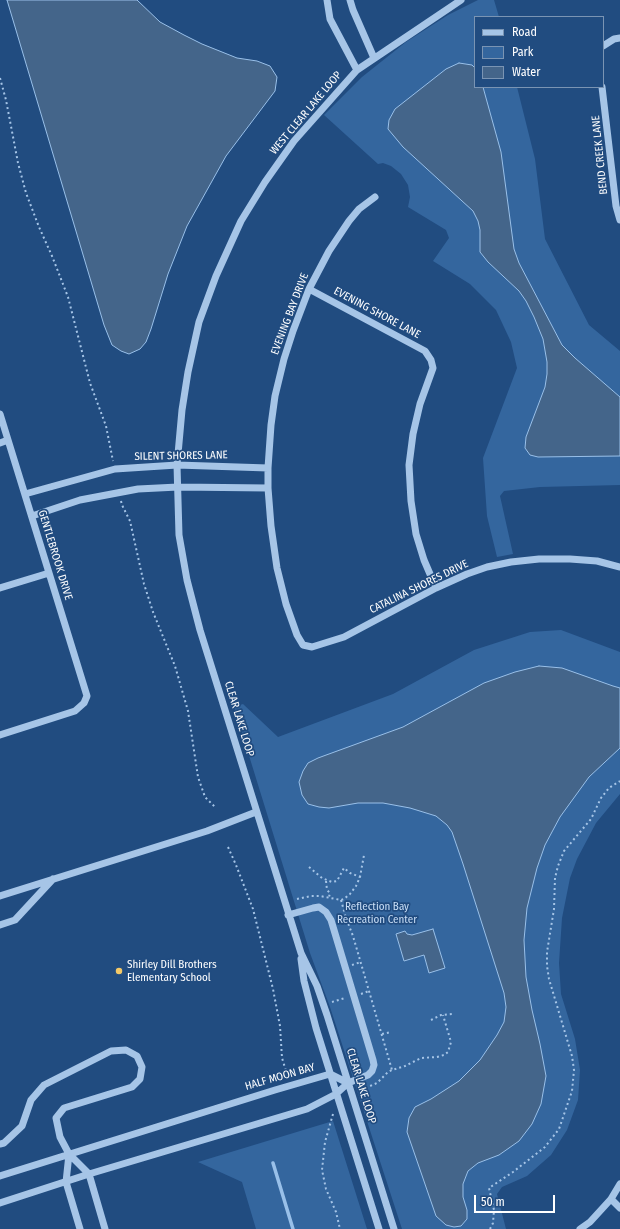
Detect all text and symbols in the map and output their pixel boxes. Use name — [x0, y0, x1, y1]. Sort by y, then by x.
legend — [474, 16, 604, 88]
text: Road — [512, 25, 537, 39]
text: Park — [512, 45, 533, 59]
text: Water — [512, 65, 540, 79]
street label: WEST CLEAR LAKE LOOP — [267, 69, 345, 157]
street label: BEND CREEK LANE — [589, 115, 611, 195]
street label: EVENING BAY DRIVE — [268, 271, 312, 357]
street label: EVENING SHORE LANE — [331, 285, 423, 341]
street label: SILENT SHORES LANE — [134, 449, 228, 463]
street label: GENTLEBROOK DRIVE — [35, 508, 75, 602]
street label: CATALINA SHORES DRIVE — [368, 557, 470, 617]
street label: CLEAR LAKE LOOP — [221, 680, 257, 758]
park label: Reflection Bay Recreation Center — [337, 900, 417, 926]
place label: Shirley Dill Brothers Elementary School — [127, 958, 217, 984]
marker: Shirley Dill Brothers Elementary School — [114, 966, 124, 976]
street label: CLEAR LAKE LOOP — [343, 1047, 379, 1125]
street label: HALF MOON BAY — [243, 1061, 317, 1093]
scale bar — [476, 1187, 557, 1213]
text: 50 m — [481, 1195, 505, 1209]

